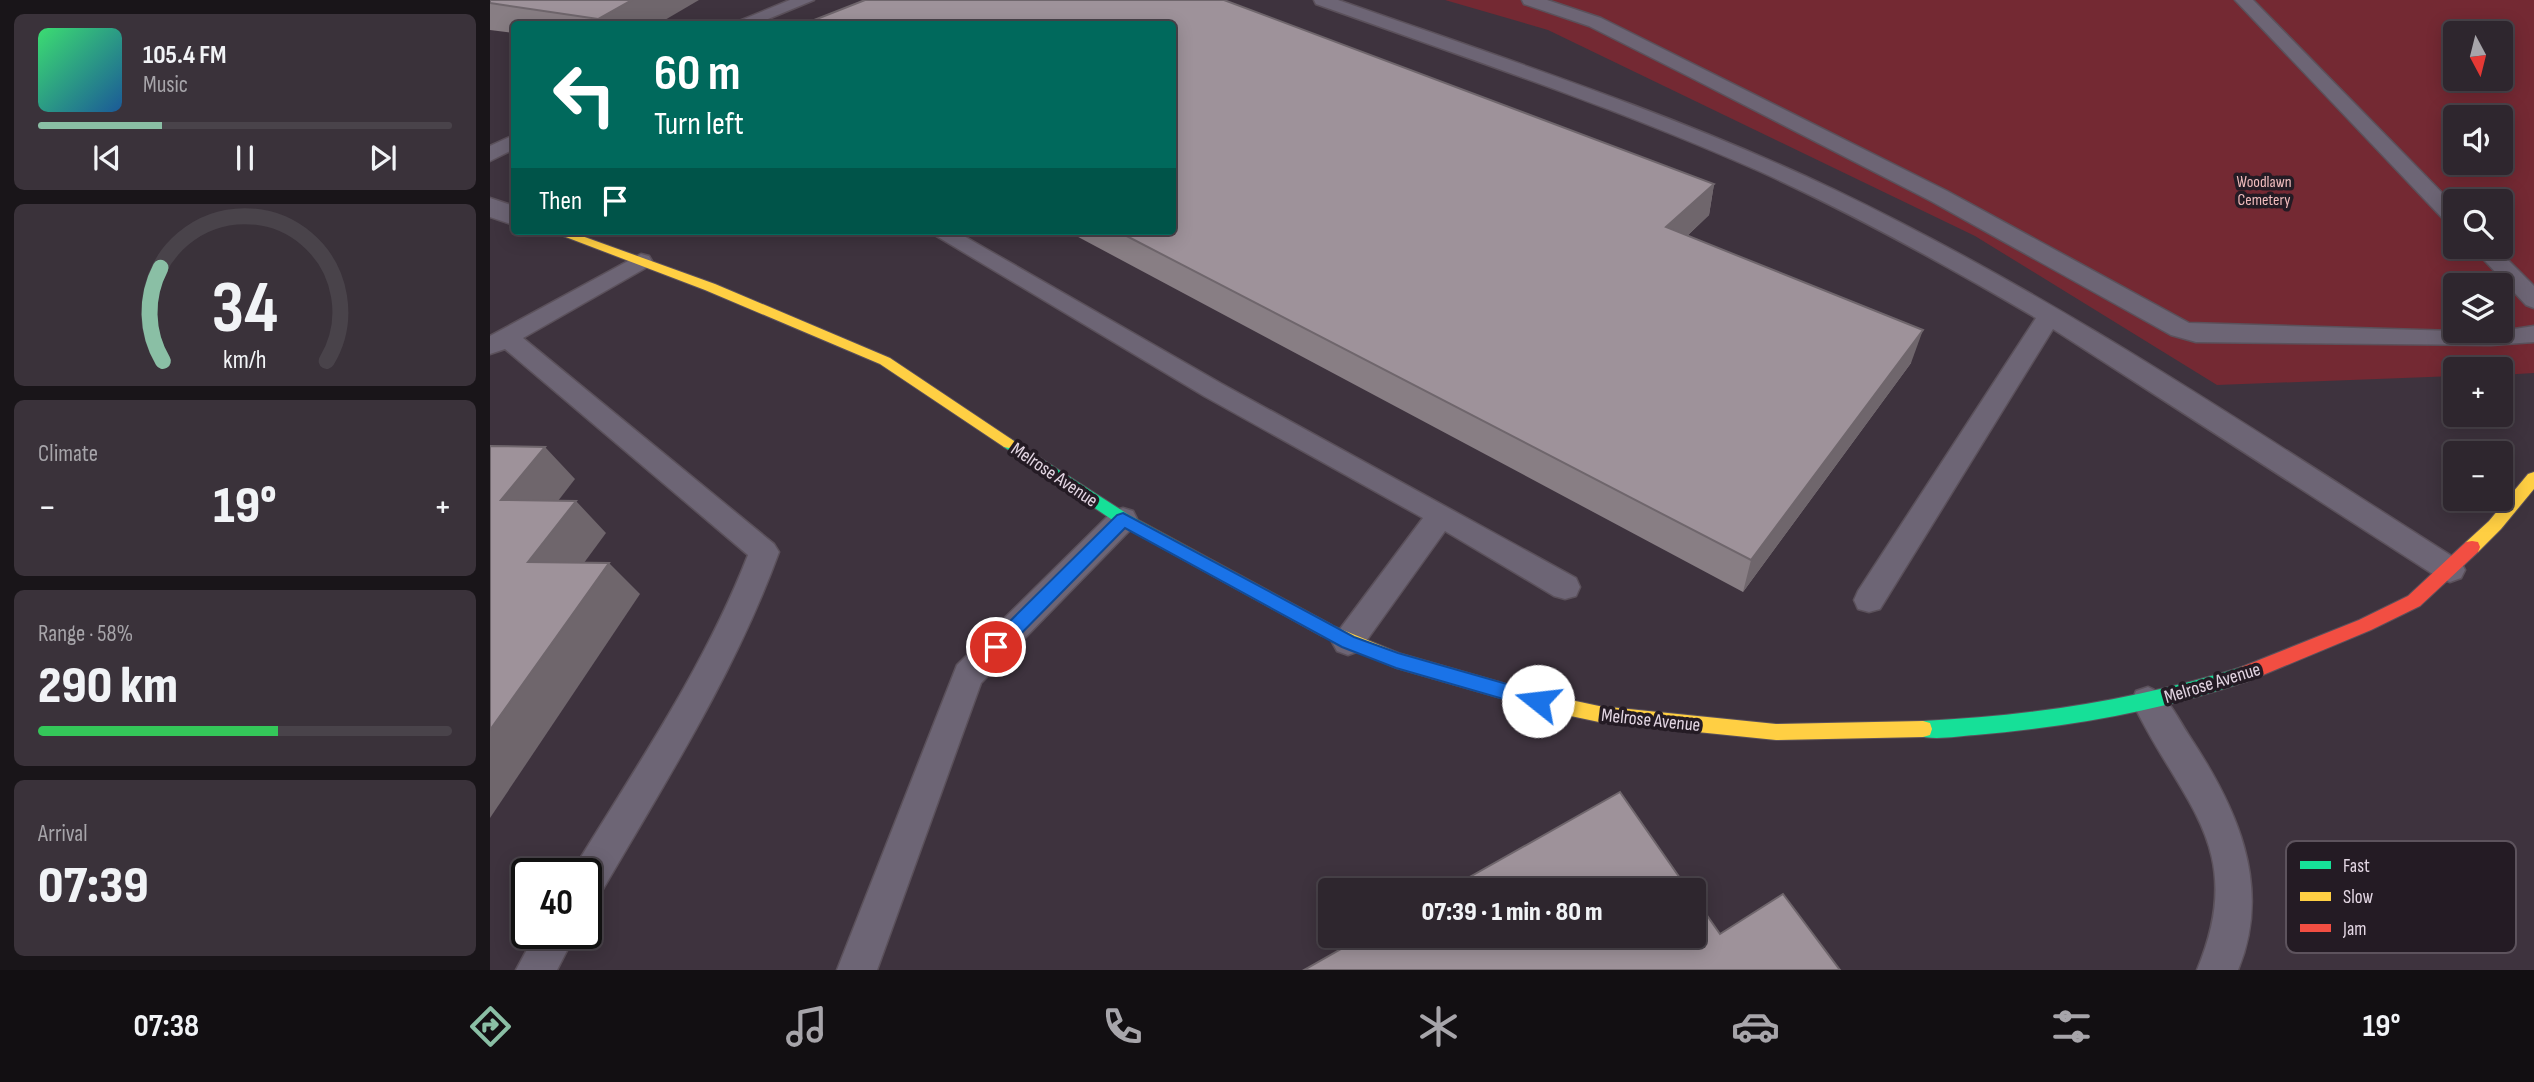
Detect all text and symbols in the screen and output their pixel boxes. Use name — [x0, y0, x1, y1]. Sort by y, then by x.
north arrow — [2443, 21, 2513, 91]
map controls — [2443, 21, 2513, 511]
text: 105.4 FM — [143, 40, 226, 71]
text: 60 m — [654, 45, 741, 104]
icon: left — [539, 49, 630, 140]
text: Music — [143, 71, 188, 99]
text: Turn left — [654, 105, 744, 144]
button: sound — [2443, 105, 2513, 175]
icon: previous — [88, 139, 126, 177]
icon: pause — [226, 139, 264, 177]
icon: next — [364, 139, 402, 177]
park label: Woodlawn Cemetery — [2237, 173, 2291, 210]
icon: arrive — [596, 182, 634, 220]
text: Then — [539, 186, 582, 217]
button: search — [2443, 189, 2513, 259]
text: 34 — [212, 265, 278, 353]
button: layers — [2443, 273, 2513, 343]
text: km/h — [223, 345, 267, 376]
button: + — [2443, 357, 2513, 427]
street label: Melrose Avenue — [1007, 438, 1102, 513]
text: Climate — [38, 440, 98, 468]
button: − — [2443, 441, 2513, 511]
text: 19° — [213, 475, 277, 538]
text: − — [38, 485, 57, 530]
text: + — [433, 485, 452, 530]
pin — [966, 617, 1026, 677]
text: Range · 58% — [38, 620, 133, 648]
icon: arrive — [977, 628, 1015, 666]
text: 290 km — [38, 655, 178, 718]
street label: Melrose Avenue — [2162, 658, 2263, 709]
position arrow — [1501, 664, 1575, 738]
street label: Melrose Avenue — [1600, 704, 1701, 737]
text: Arrival — [38, 820, 87, 848]
legend — [2286, 841, 2516, 953]
text: 07:39 — [38, 855, 149, 918]
text: Fast — [2343, 855, 2370, 878]
speed limit sign: 40 — [511, 858, 602, 949]
text: Slow — [2343, 886, 2373, 909]
text: 07:39 · 1 min · 80 m — [1422, 897, 1602, 928]
text: Jam — [2342, 918, 2366, 941]
icon: directions — [466, 1002, 515, 1051]
icon: music — [782, 1002, 831, 1051]
icon: phone — [1098, 1002, 1147, 1051]
icon: climate — [1414, 1002, 1463, 1051]
icon: car — [1731, 1002, 1780, 1051]
icon: filters — [2047, 1002, 2096, 1051]
text: 07:38 — [134, 1007, 199, 1046]
text: 19° — [2363, 1007, 2400, 1046]

